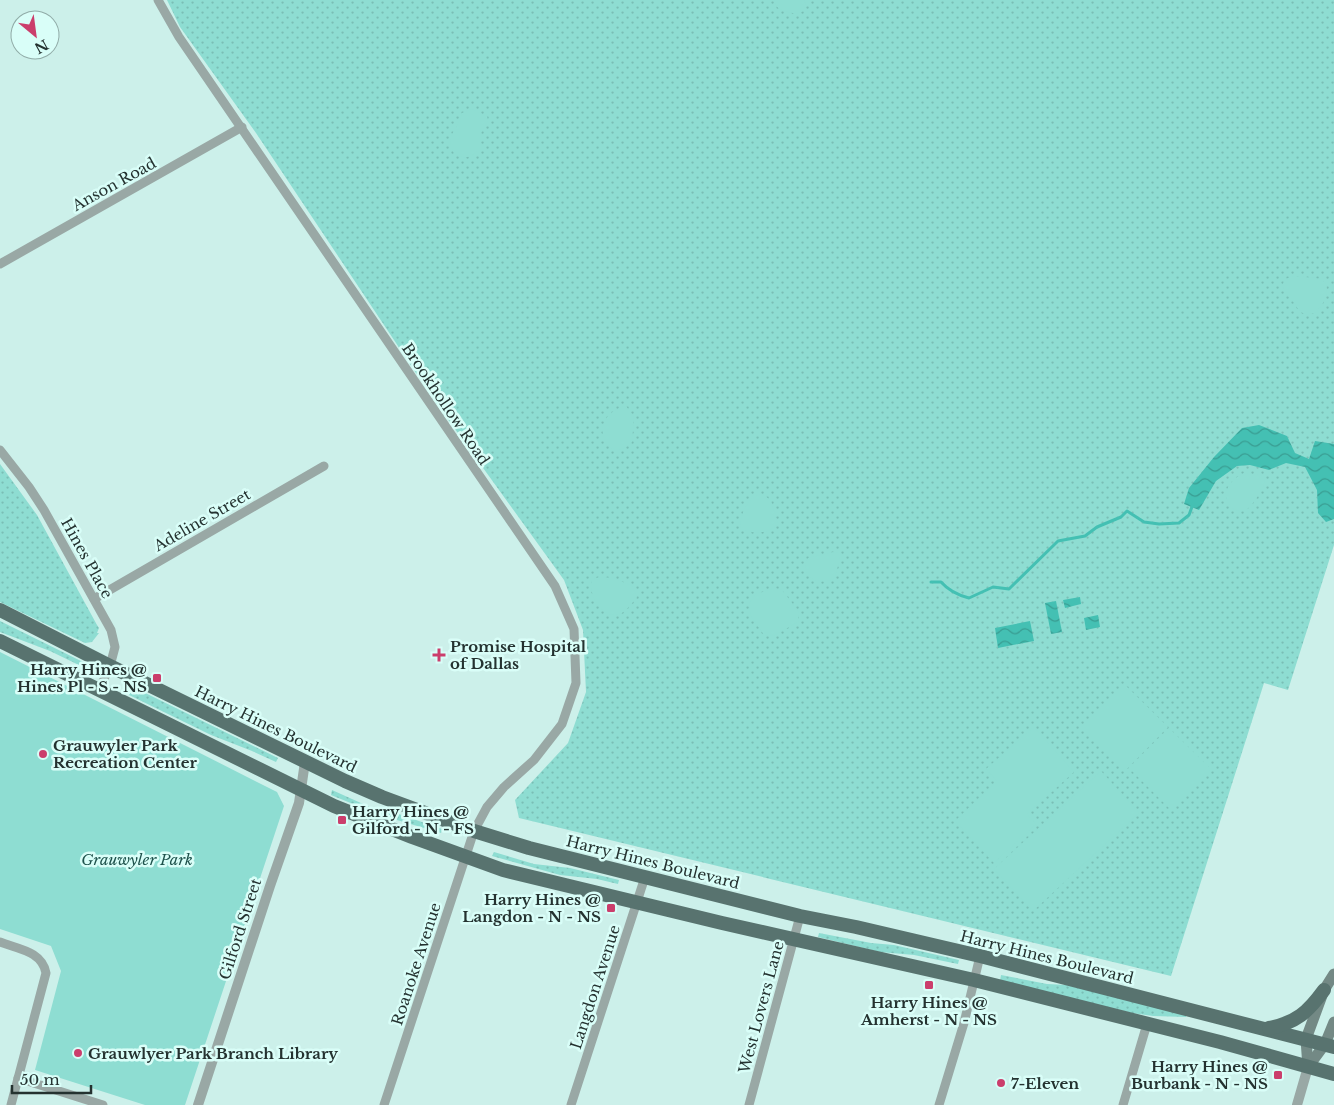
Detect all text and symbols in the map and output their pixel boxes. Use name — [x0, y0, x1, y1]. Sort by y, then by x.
north arrow — [10, 10, 60, 60]
text: N — [31, 35, 51, 57]
street label: Anson Road — [68, 153, 159, 215]
street label: Brookhollow Road — [398, 339, 494, 469]
street label: Adeline Street — [149, 485, 254, 556]
street label: Hines Place — [57, 514, 117, 602]
place label: Promise Hospital of Dallas — [450, 637, 587, 673]
marker: Promise Hospital of Dallas — [432, 648, 446, 662]
place label: Harry Hines @ Hines Pl - S - NS — [17, 660, 147, 696]
marker: Harry Hines @ Hines Pl - S - NS — [151, 672, 163, 684]
street label: Harry Hines Boulevard — [192, 681, 360, 777]
place label: Grauwyler Park Recreation Center — [53, 736, 198, 772]
marker: Grauwyler Park Recreation Center — [37, 748, 49, 760]
place label: Harry Hines @ Gilford - N - FS — [352, 802, 474, 838]
marker: Harry Hines @ Gilford - N - FS — [336, 814, 348, 826]
street label: Harry Hines Boulevard — [564, 831, 742, 893]
park label: Grauwyler Park — [81, 850, 193, 869]
street label: Gilford Street — [215, 876, 265, 982]
place label: Harry Hines @ Langdon - N - NS — [462, 890, 601, 926]
street label: Roanoke Avenue — [387, 900, 445, 1028]
marker: Harry Hines @ Langdon - N - NS — [605, 902, 617, 914]
street label: Langdon Avenue — [566, 922, 624, 1052]
street label: Harry Hines Boulevard — [958, 926, 1136, 988]
street label: West Lovers Lane — [734, 939, 788, 1076]
marker: Harry Hines @ Amherst - N - NS — [923, 979, 935, 991]
place label: Harry Hines @ Amherst - N - NS — [860, 993, 997, 1029]
place label: Grauwlyer Park Branch Library — [88, 1044, 338, 1063]
marker: Grauwlyer Park Branch Library — [72, 1047, 84, 1059]
place label: Harry Hines @ Burbank - N - NS — [1131, 1057, 1268, 1093]
scale bar — [12, 1062, 91, 1094]
marker: Harry Hines @ Burbank - N - NS — [1272, 1069, 1284, 1081]
text: 50 m — [20, 1070, 60, 1089]
place label: 7-Eleven — [1011, 1074, 1079, 1093]
marker: 7-Eleven — [995, 1077, 1007, 1089]

